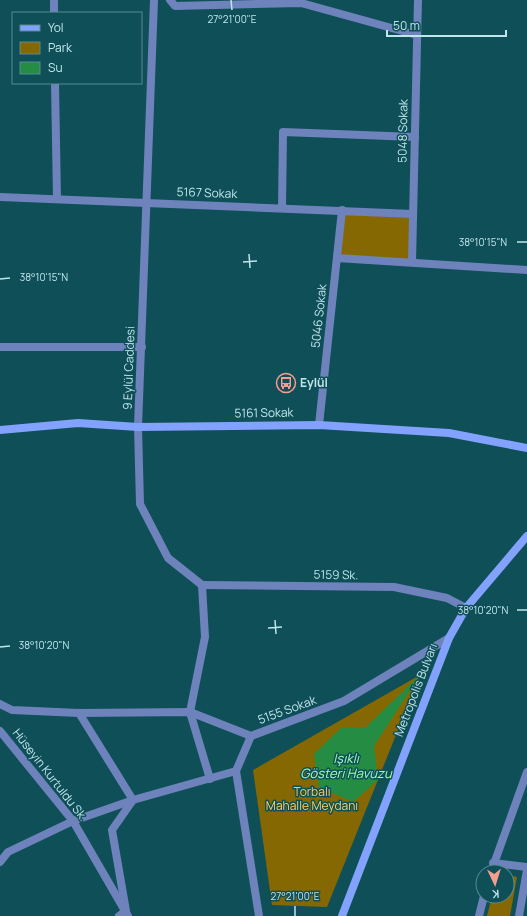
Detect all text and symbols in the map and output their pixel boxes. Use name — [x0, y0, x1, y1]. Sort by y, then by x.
legend — [12, 12, 142, 84]
text: 27°21'00"E — [208, 12, 257, 26]
scale bar — [387, 12, 506, 38]
text: 50 m — [393, 17, 420, 34]
text: Yol — [48, 19, 64, 36]
text: Park — [48, 39, 73, 56]
text: Su — [48, 59, 63, 76]
street label: 5048 Sokak — [393, 98, 412, 163]
street label: 5167 Sokak — [176, 183, 239, 202]
text: 38°10'15"N — [459, 235, 507, 249]
text: 38°10'15"N — [20, 270, 68, 284]
street label: 5046 Sokak — [307, 282, 330, 349]
street label: 9 Eylül Caddesi — [119, 326, 138, 410]
bus stop icon: Eylül — [275, 372, 297, 394]
place label: Eylül — [300, 374, 328, 391]
street label: 5161 Sokak — [234, 403, 295, 422]
street label: 5159 Sk. — [313, 566, 359, 583]
text: 38°10'20"N — [458, 603, 508, 617]
text: 38°10'20"N — [19, 638, 69, 652]
street label: Metropolis Bulvarı — [390, 641, 441, 739]
street label: 5155 Sokak — [255, 691, 319, 728]
street label: Hüseyin Kurtuldu Sk. — [9, 725, 92, 824]
water label: Işıklı Gösteri Havuzu — [300, 749, 393, 782]
park label: Torbalı Mahalle Meydanı — [266, 783, 358, 814]
north arrow — [475, 864, 515, 904]
text: K — [491, 887, 500, 902]
text: 27°21'00"E — [271, 889, 320, 903]

